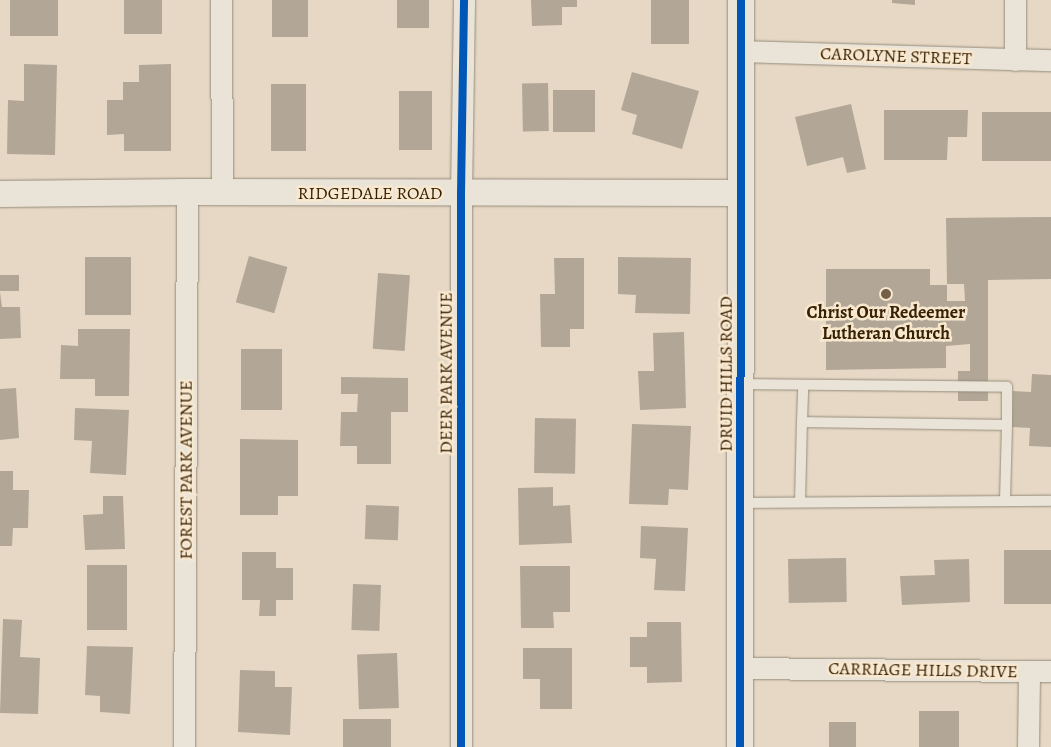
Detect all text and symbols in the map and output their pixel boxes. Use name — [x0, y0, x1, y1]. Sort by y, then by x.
street label: CAROLYNE STREET — [820, 43, 972, 69]
street label: RIDGEDALE ROAD — [297, 182, 443, 204]
marker: Christ Our Redeemer Lutheran Church — [880, 288, 892, 300]
street label: DEER PARK AVENUE — [435, 292, 457, 454]
street label: DRUID HILLS ROAD — [715, 296, 737, 452]
place label: Christ Our Redeemer Lutheran Church — [807, 302, 965, 344]
street label: FOREST PARK AVENUE — [175, 380, 197, 560]
street label: CARRIAGE HILLS DRIVE — [828, 658, 1018, 682]

